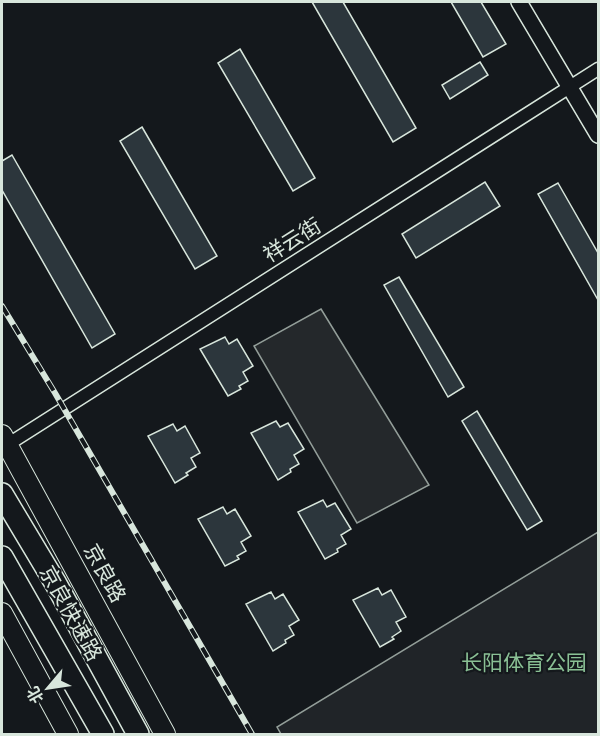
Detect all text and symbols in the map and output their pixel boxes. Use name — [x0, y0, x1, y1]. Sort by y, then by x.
street label: 祥云街 — [258, 211, 326, 269]
street label: 京良路 — [77, 538, 133, 608]
street label: 京良快速路 — [33, 560, 109, 666]
park label: 长阳体育公园 — [461, 648, 587, 677]
north arrow — [18, 658, 78, 718]
text: 北 — [21, 683, 48, 708]

